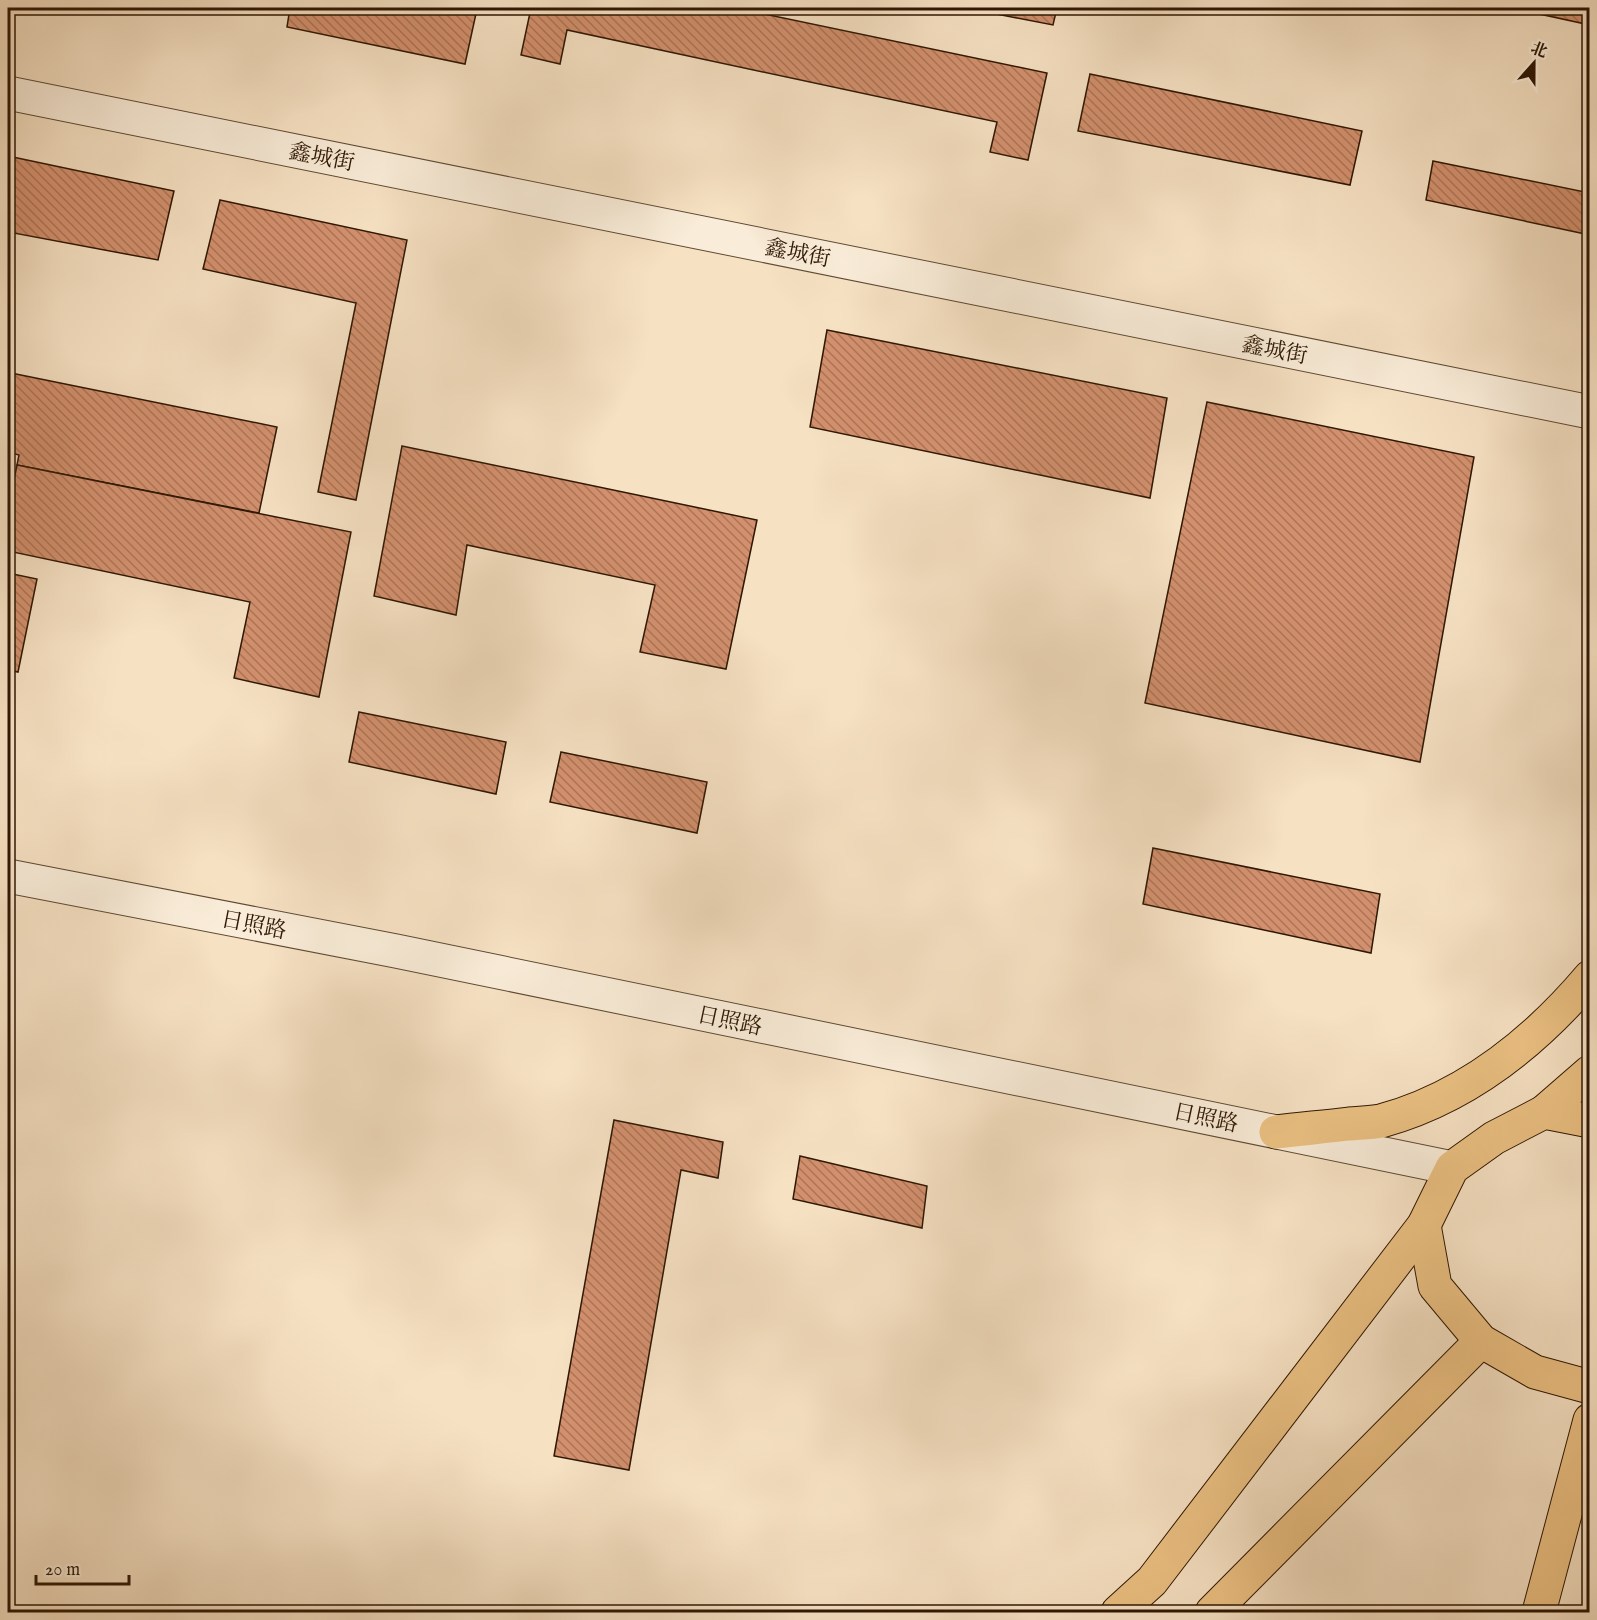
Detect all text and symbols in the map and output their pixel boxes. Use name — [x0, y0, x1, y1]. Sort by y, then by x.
north arrow — [1504, 33, 1564, 93]
text: 北 — [1528, 39, 1550, 63]
street label: 鑫城街 — [287, 138, 357, 178]
street label: 鑫城街 — [763, 234, 833, 274]
street label: 鑫城街 — [1240, 331, 1310, 371]
street label: 日照路 — [219, 906, 289, 946]
street label: 日照路 — [694, 1001, 765, 1043]
street label: 日照路 — [1170, 1098, 1241, 1140]
scale bar — [36, 1548, 129, 1586]
text: 20 m — [45, 1559, 80, 1582]

